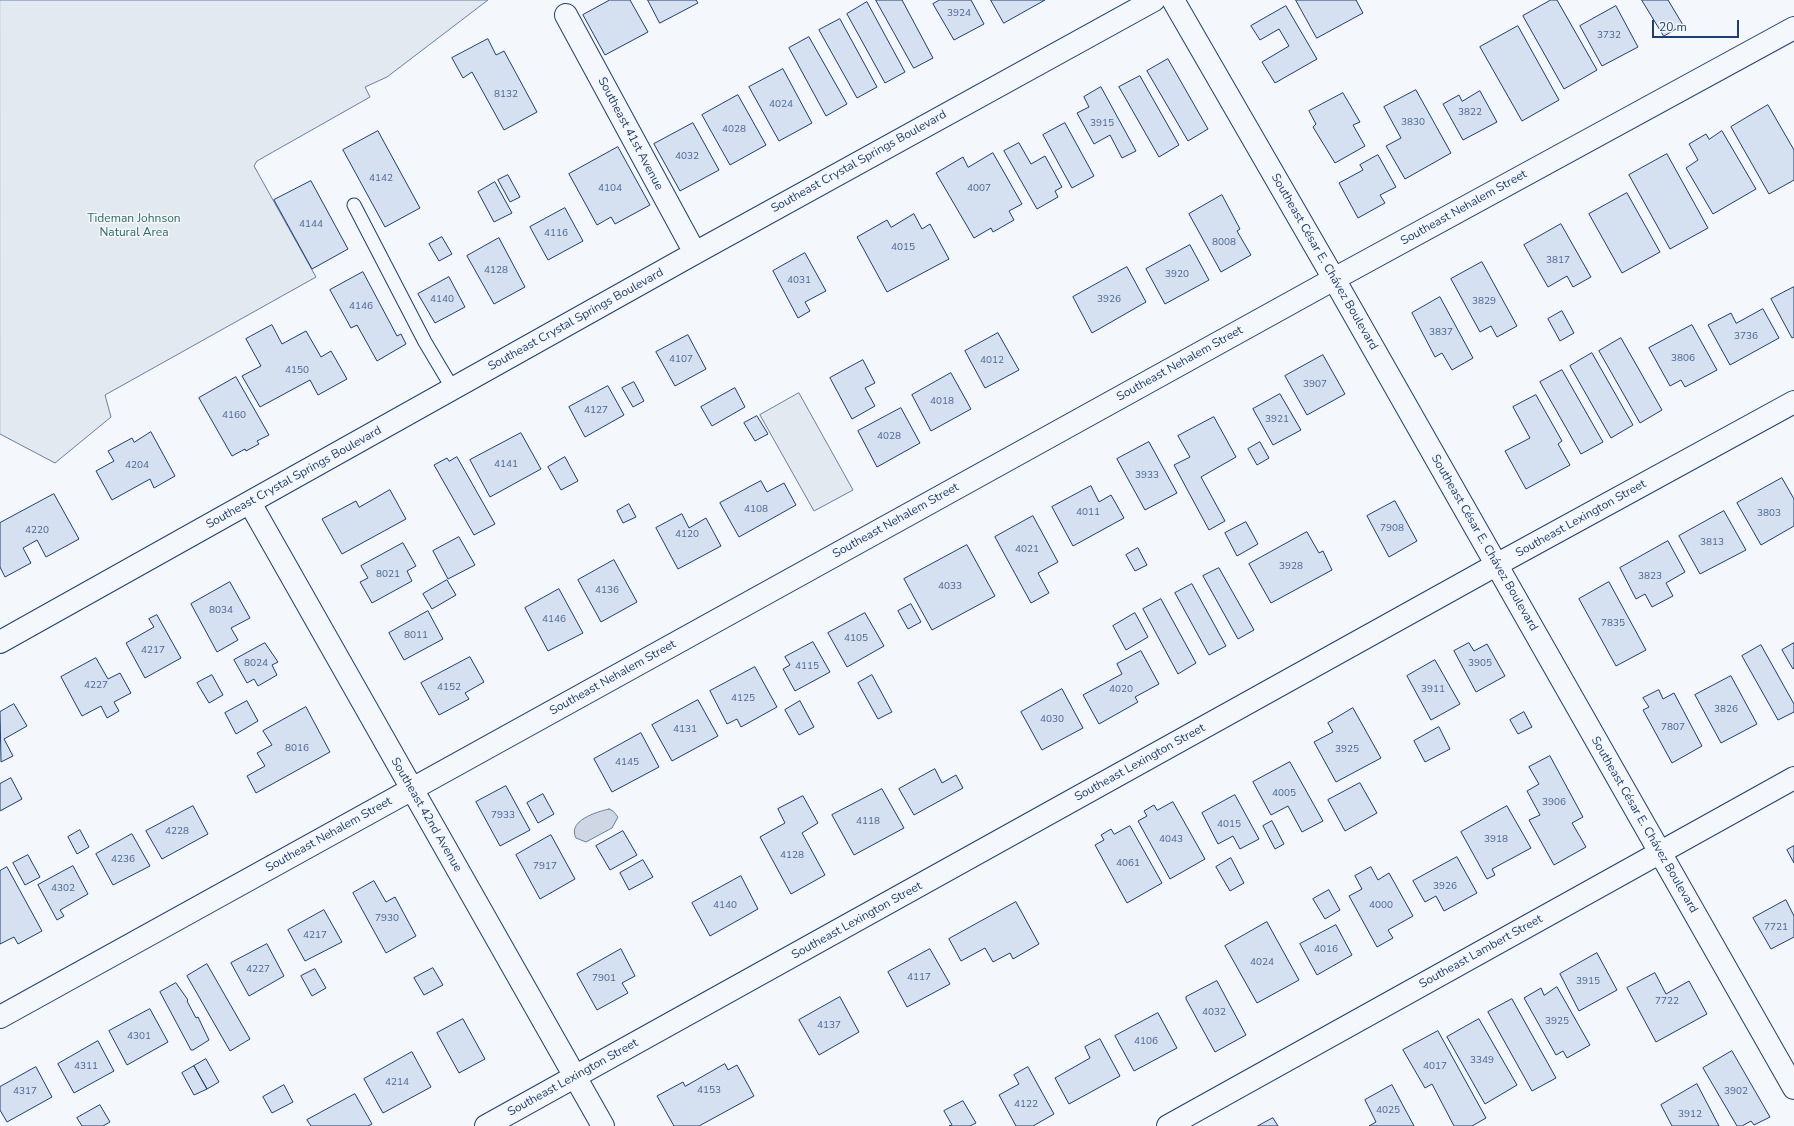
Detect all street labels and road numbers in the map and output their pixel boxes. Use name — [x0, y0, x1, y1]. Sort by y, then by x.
street label: Southeast 41st Avenue — [594, 75, 666, 193]
street label: Southeast Crystal Springs Boulevard — [769, 108, 949, 216]
street label: Southeast Nehalem Street — [1398, 167, 1530, 249]
street label: Southeast César E. Chávez Boulevard — [1267, 171, 1381, 353]
street label: Southeast Crystal Springs Boulevard — [486, 266, 666, 374]
street label: Southeast Nehalem Street — [1114, 323, 1246, 405]
street label: Southeast Crystal Springs Boulevard — [204, 424, 384, 532]
street label: Southeast César E. Chávez Boulevard — [1427, 452, 1541, 634]
street label: Southeast Lexington Street — [1513, 477, 1649, 561]
street label: Southeast Nehalem Street — [830, 480, 962, 562]
street label: Southeast Nehalem Street — [547, 637, 679, 719]
street label: Southeast Lexington Street — [1072, 721, 1208, 805]
street label: Southeast César E. Chávez Boulevard — [1587, 734, 1701, 916]
street label: Southeast 42nd Avenue — [387, 755, 465, 875]
street label: Southeast Nehalem Street — [263, 794, 395, 876]
street label: Southeast Lexington Street — [789, 879, 925, 963]
street label: Southeast Lambert Street — [1417, 912, 1545, 992]
street label: Southeast Lexington Street — [505, 1036, 641, 1120]

